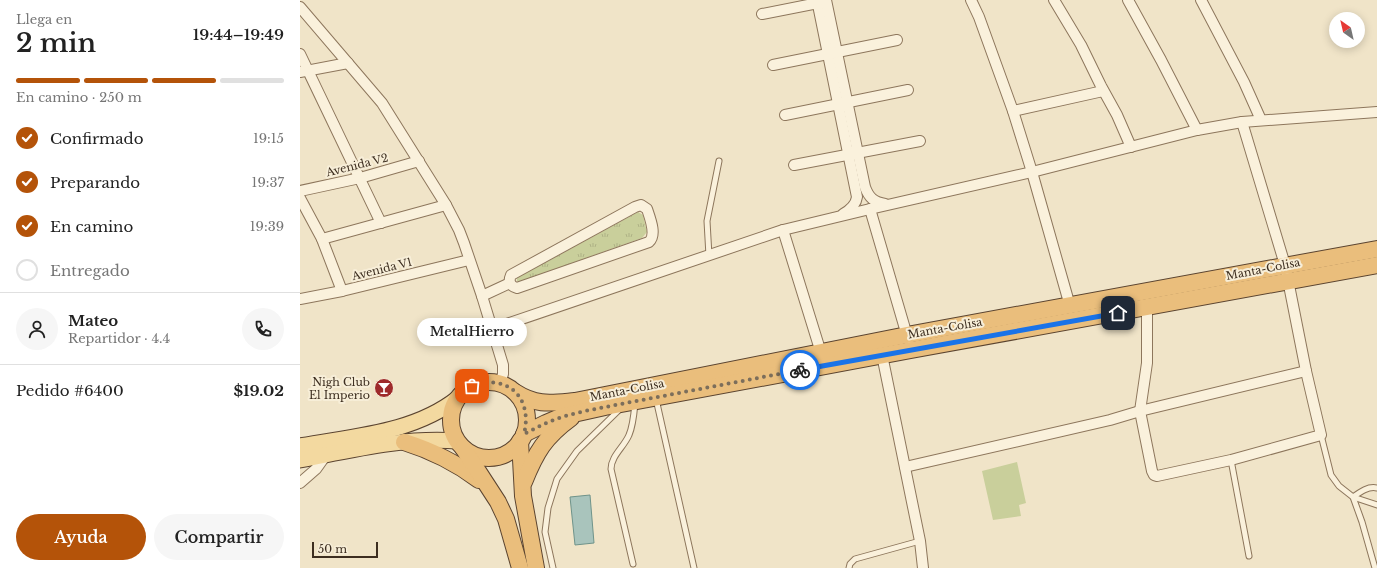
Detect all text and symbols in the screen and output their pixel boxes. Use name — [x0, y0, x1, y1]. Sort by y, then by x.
text: Llega en — [16, 11, 72, 28]
north arrow — [1329, 12, 1365, 48]
map controls — [1329, 12, 1365, 48]
text: 19:44–19:49 — [193, 25, 284, 44]
text: 2 min — [16, 27, 96, 59]
text: En camino · 250 m — [16, 89, 142, 106]
icon: check — [16, 127, 38, 149]
text: Confirmado — [50, 129, 143, 148]
text: 19:15 — [253, 130, 284, 147]
street label: Avenida V2 — [324, 150, 390, 180]
icon: check — [16, 171, 38, 193]
text: Preparando — [50, 173, 140, 192]
text: 19:37 — [252, 174, 284, 191]
icon: check — [16, 215, 38, 237]
text: En camino — [50, 217, 133, 236]
text: 19:39 — [250, 218, 284, 235]
street label: Avenida V1 — [349, 255, 414, 283]
street label: Manta-Colisa — [1225, 255, 1302, 283]
text: Entregado — [50, 261, 130, 280]
pin — [1101, 296, 1135, 330]
icon: home — [1107, 302, 1129, 324]
button: person — [16, 308, 58, 350]
button: phone — [242, 308, 284, 350]
text: Mateo — [68, 311, 118, 330]
street label: Manta-Colisa — [907, 314, 984, 341]
callout: MetalHierro — [417, 318, 527, 346]
text: MetalHierro — [430, 323, 514, 340]
text: Repartidor · 4.4 — [68, 330, 170, 347]
courier — [780, 350, 820, 390]
icon: bike — [789, 359, 811, 381]
pin — [455, 369, 489, 403]
place label: Nigh Club El Imperio — [309, 375, 370, 402]
icon: bag — [461, 375, 483, 397]
street label: Manta-Colisa — [589, 376, 666, 404]
bar icon: Nigh Club El Imperio — [373, 377, 395, 399]
text: Pedido #6400 — [16, 381, 124, 400]
text: $19.02 — [233, 381, 284, 400]
button: Ayuda — [16, 514, 146, 560]
button: Compartir — [154, 514, 284, 560]
scale bar — [312, 540, 378, 559]
text: 50 m — [318, 542, 347, 556]

